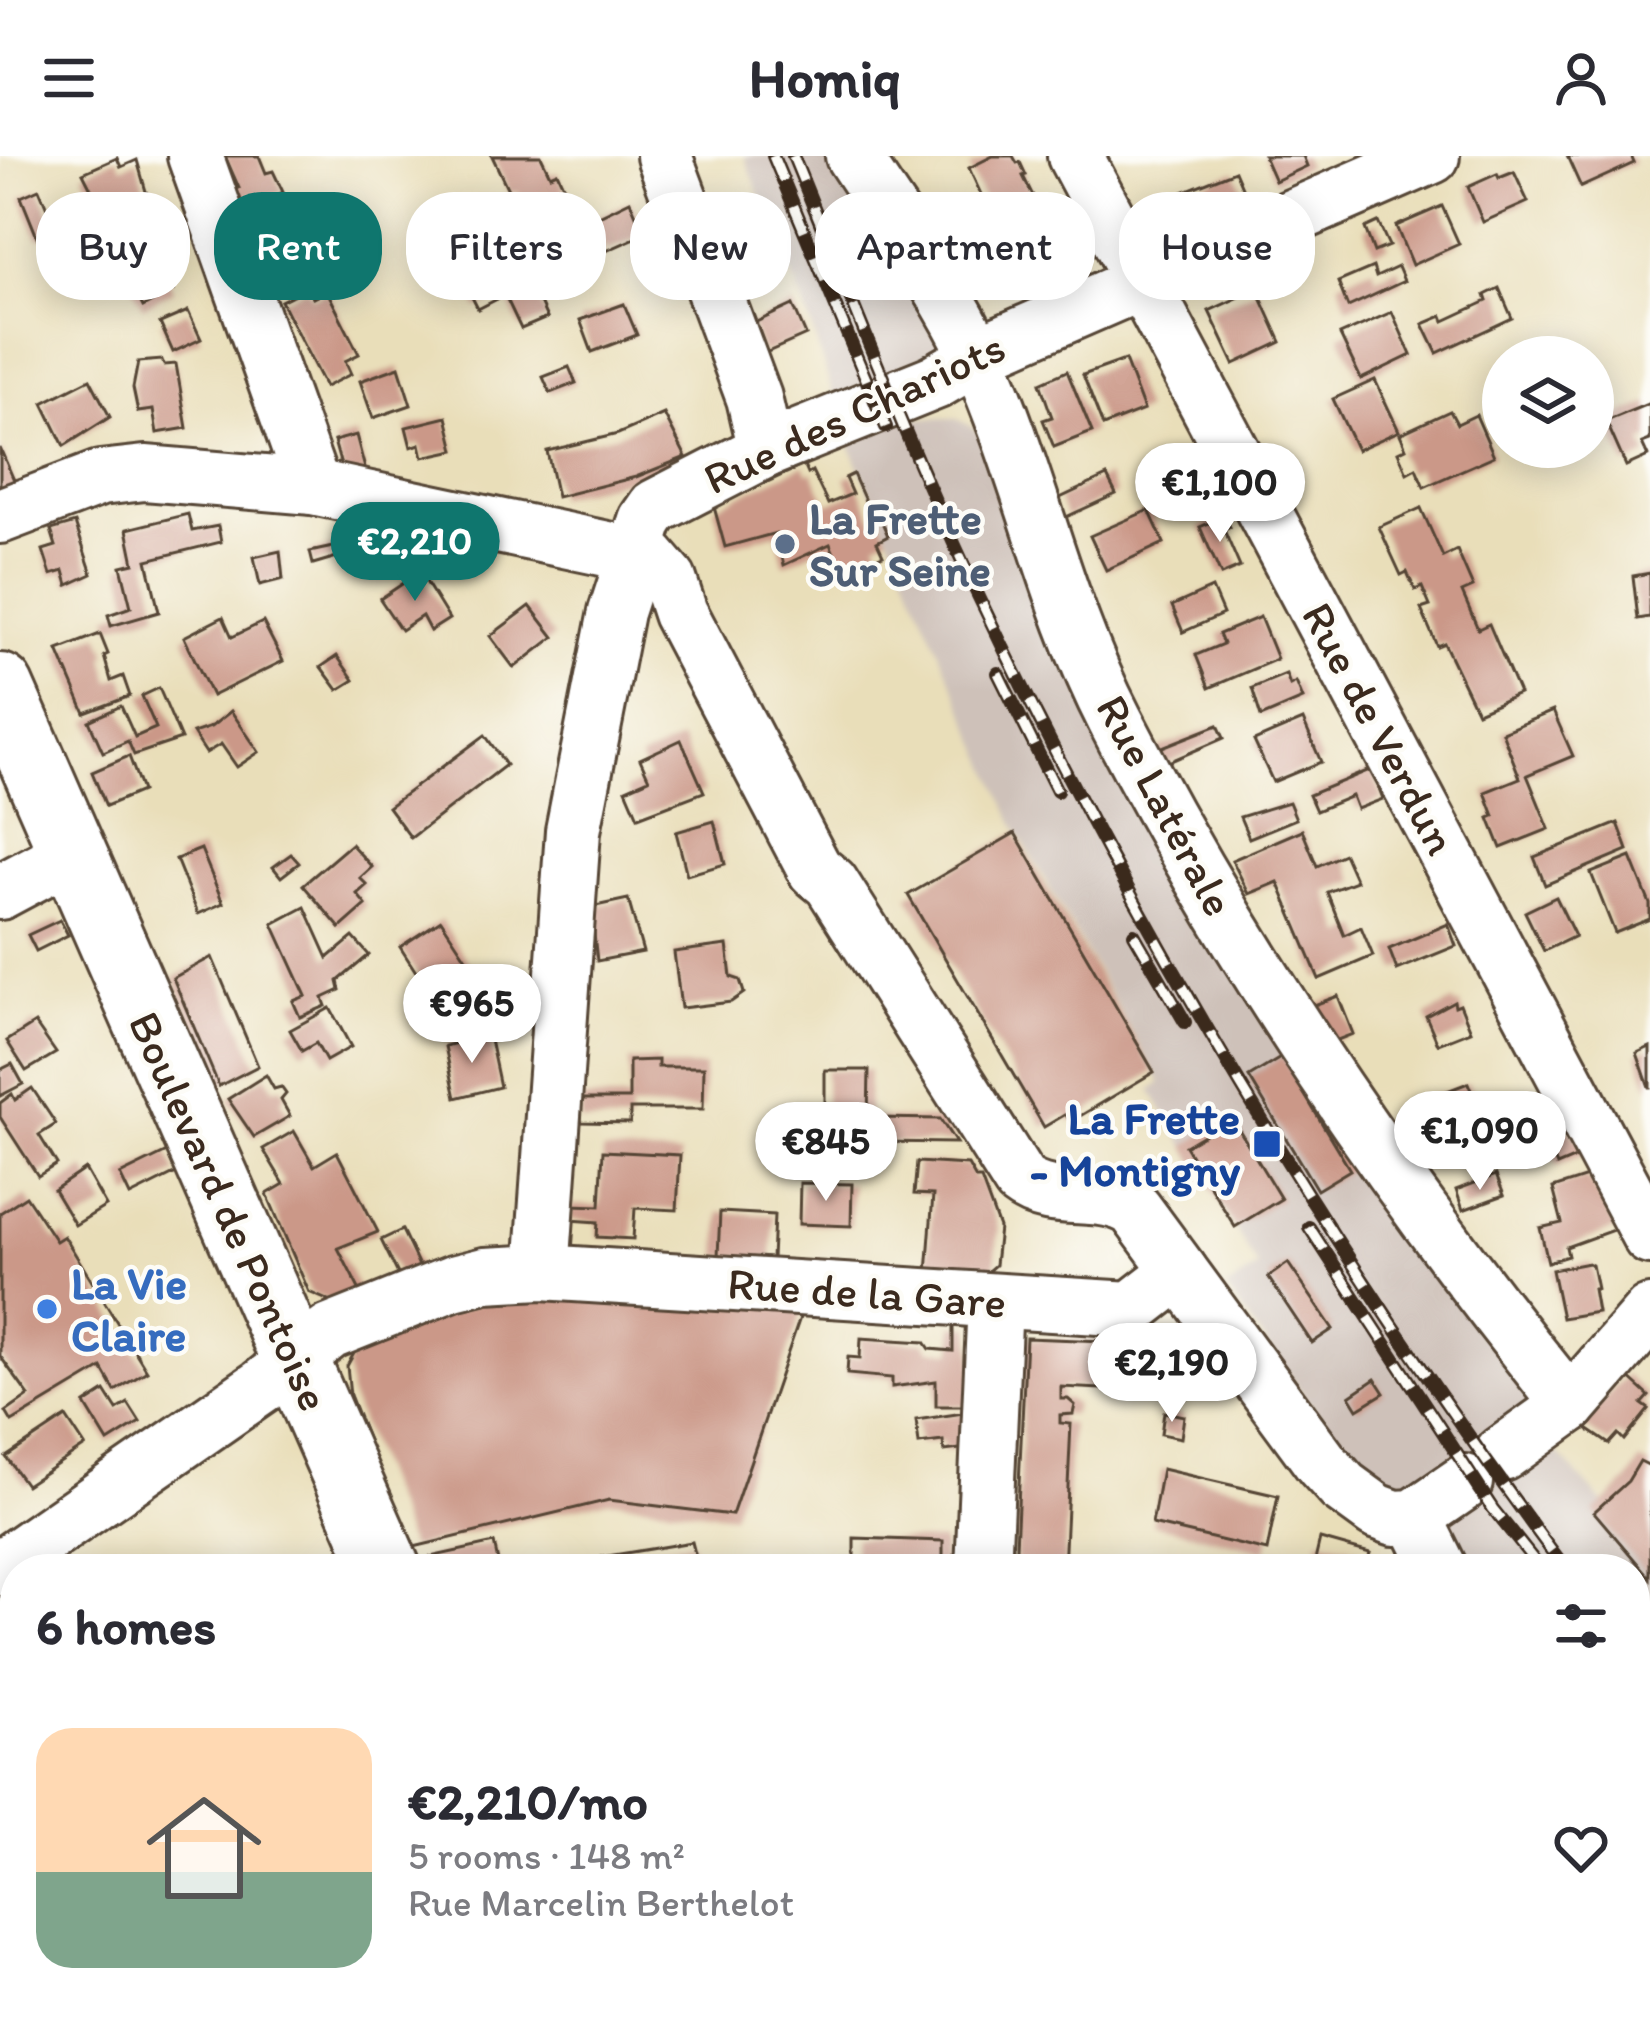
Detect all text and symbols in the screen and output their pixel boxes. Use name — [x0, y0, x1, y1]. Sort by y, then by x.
icon: menu — [36, 45, 102, 111]
icon: person — [1548, 45, 1614, 111]
text: Homiq — [749, 46, 901, 111]
chip: Buy — [36, 192, 190, 300]
chip: Rent — [214, 192, 382, 300]
chip: Filters — [406, 192, 606, 300]
chip: New — [630, 192, 791, 300]
chip: Apartment — [815, 192, 1095, 300]
chip: House — [1119, 192, 1315, 300]
street label: Rue des Chariots — [695, 319, 1013, 505]
map controls — [1482, 336, 1614, 468]
button: layers — [1482, 336, 1614, 468]
pin: €1,100 — [1122, 443, 1318, 545]
text: €1,100 — [1162, 458, 1278, 505]
place label: La Frette Sur Seine — [809, 491, 991, 597]
pin: €2,210 — [317, 502, 513, 604]
text: €2,210 — [358, 517, 472, 564]
marker: La Frette Sur Seine — [772, 531, 798, 557]
street label: Rue de Verdun — [1291, 593, 1469, 863]
street label: Rue Latérale — [1085, 685, 1247, 925]
pin: €965 — [401, 964, 543, 1066]
text: €965 — [430, 979, 514, 1026]
street label: Boulevard de Pontoise — [118, 1003, 342, 1419]
place label: La Frette - Montigny — [1030, 1091, 1241, 1197]
pin: €1,090 — [1382, 1091, 1578, 1193]
pin: €845 — [755, 1102, 897, 1204]
text: €1,090 — [1421, 1106, 1539, 1153]
text: €845 — [782, 1117, 870, 1164]
marker: La Frette - Montigny — [1251, 1128, 1283, 1160]
street label: Rue de la Gare — [726, 1255, 1008, 1329]
place label: La Vie Claire — [71, 1256, 187, 1362]
marker: La Vie Claire — [34, 1296, 60, 1322]
pin: €2,190 — [1074, 1323, 1270, 1425]
text: €2,190 — [1115, 1338, 1229, 1385]
icon: filters — [1548, 1593, 1614, 1659]
text: 6 homes — [36, 1596, 216, 1657]
text: €2,210/mo — [408, 1771, 648, 1832]
icon: home — [132, 1776, 276, 1920]
icon: heart — [1548, 1815, 1614, 1881]
text: 5 rooms · 148 m² — [408, 1832, 685, 1879]
text: Rue Marcelin Berthelot — [408, 1879, 794, 1926]

